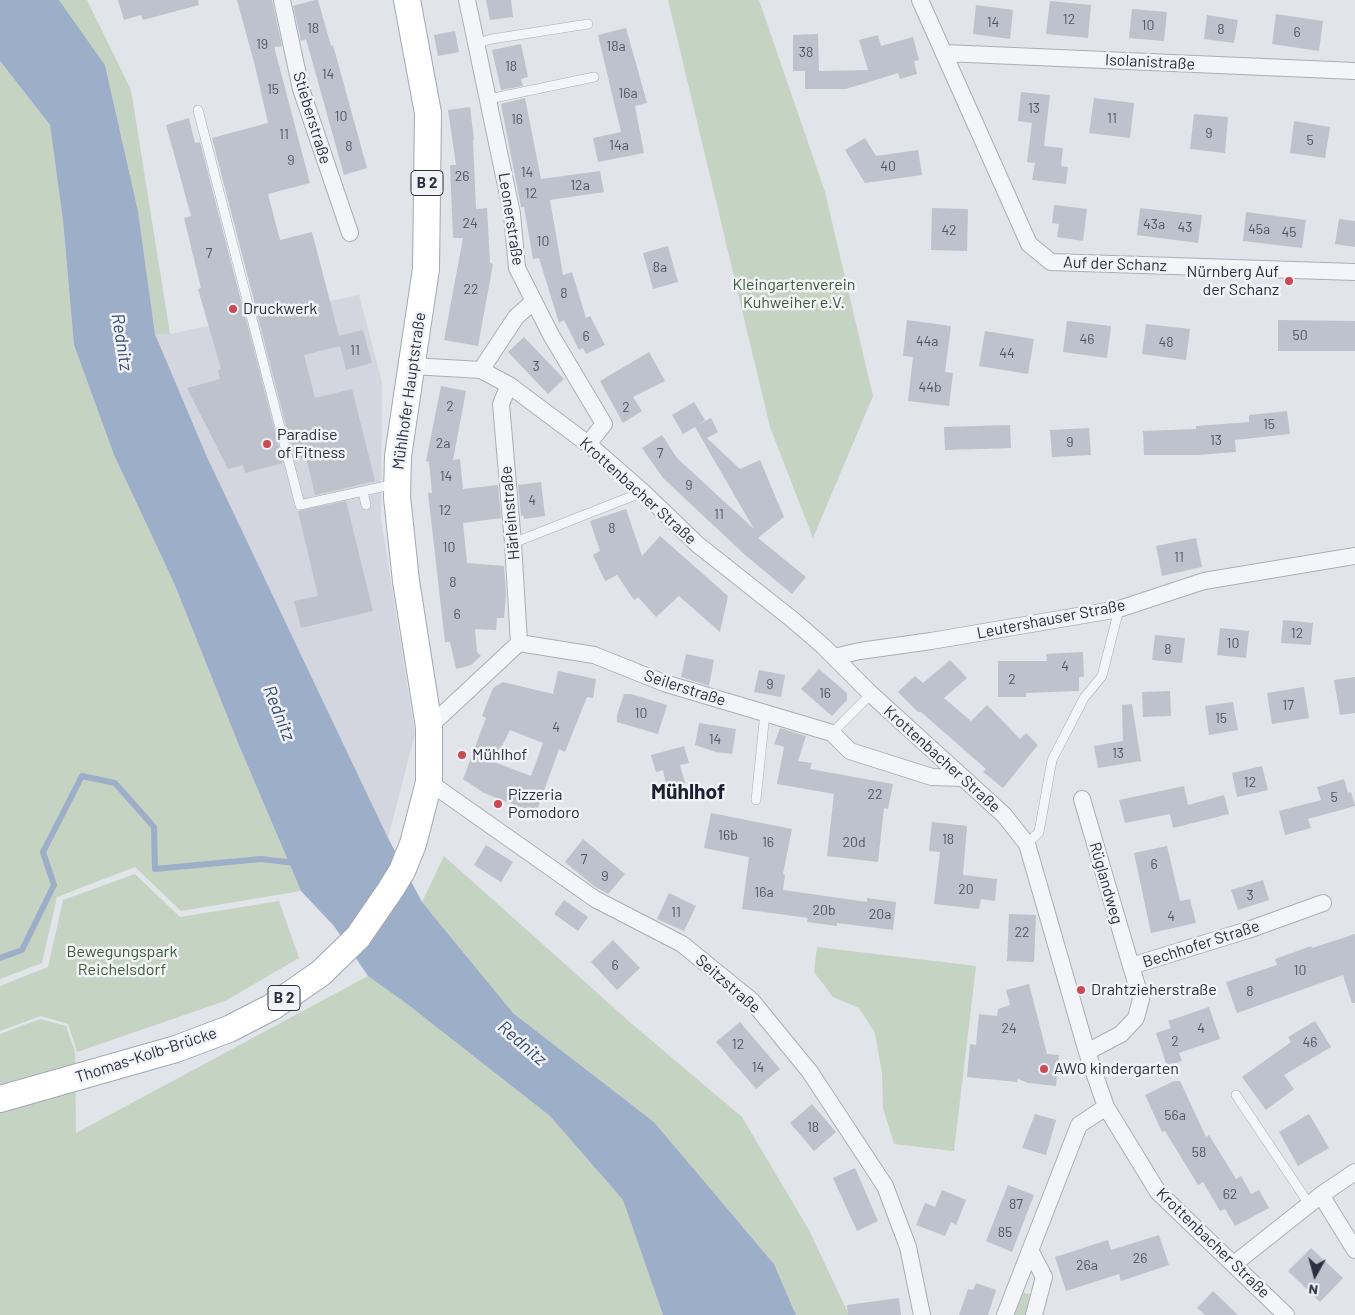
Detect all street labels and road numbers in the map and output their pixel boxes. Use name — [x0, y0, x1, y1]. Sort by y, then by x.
street label: Isolanistraße — [1105, 50, 1195, 74]
street label: Stieberstraße — [289, 69, 335, 167]
road number: B 2 — [411, 170, 443, 196]
street label: Leonerstraße — [494, 171, 528, 267]
street label: Auf der Schanz — [1063, 253, 1167, 275]
street label: Mühlhofer Hauptstraße — [388, 311, 430, 471]
street label: Krottenbacher Straße — [576, 433, 700, 549]
street label: Härleinstraße — [496, 465, 524, 561]
street label: Leutershauser Straße — [975, 595, 1127, 643]
street label: Seilerstraße — [642, 666, 728, 710]
street label: Krottenbacher Straße — [880, 701, 1004, 817]
street label: Rüglandweg — [1085, 840, 1127, 926]
street label: Bechhofer Straße — [1140, 916, 1262, 972]
street label: Seitzstraße — [692, 951, 764, 1017]
road number: B 2 — [268, 986, 300, 1010]
street label: Thomas-Kolb-Brücke — [73, 1023, 219, 1087]
street label: Krottenbacher Straße — [1152, 1184, 1274, 1302]

